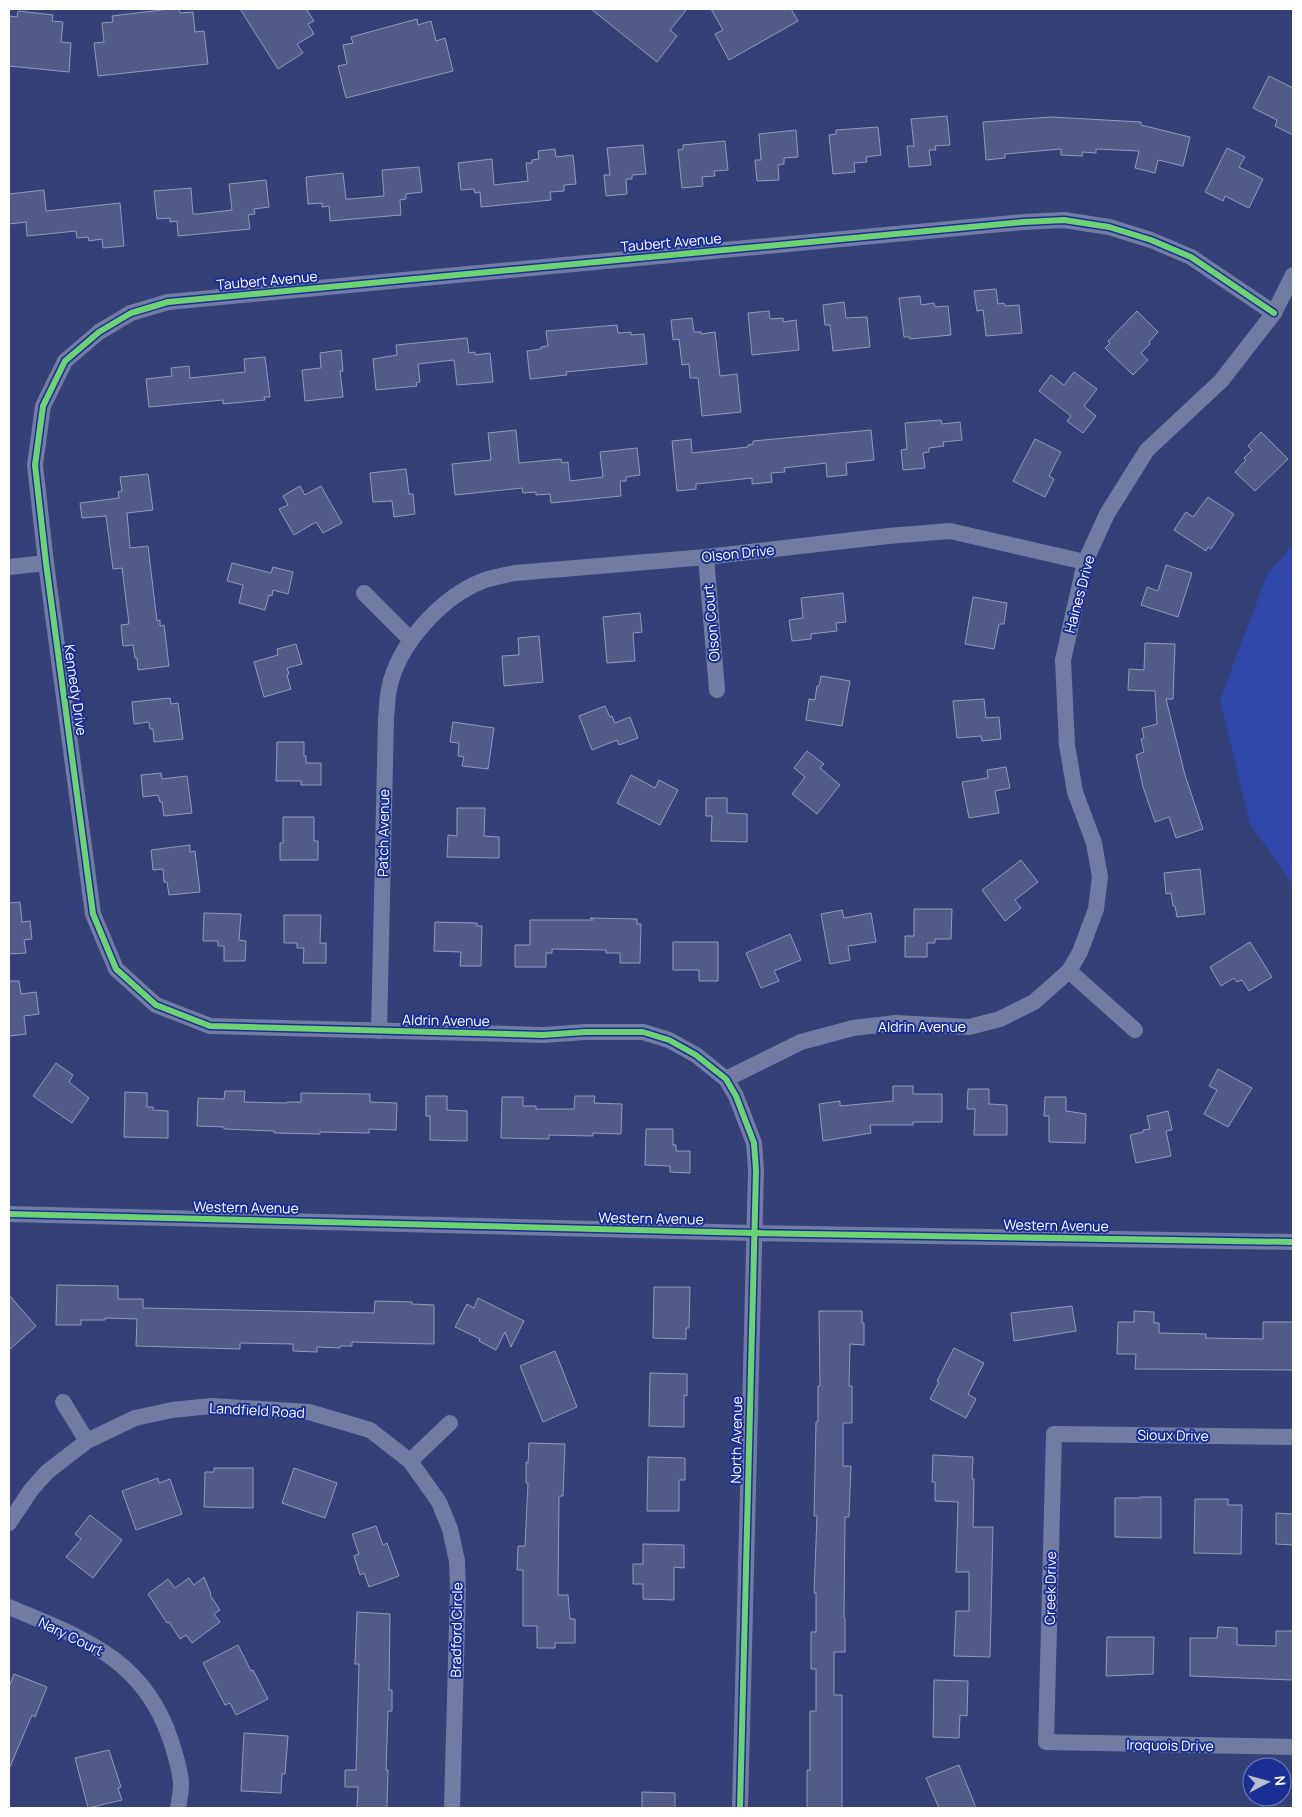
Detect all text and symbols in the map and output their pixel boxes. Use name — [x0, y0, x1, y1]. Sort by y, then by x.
street label: Taubert Avenue — [620, 228, 722, 256]
street label: Taubert Avenue — [216, 266, 318, 294]
street label: Olson Drive — [701, 540, 775, 566]
street label: Haines Drive — [1059, 553, 1099, 635]
street label: Olson Court — [698, 583, 724, 662]
street label: Kennedy Drive — [60, 643, 92, 737]
street label: Patch Avenue — [373, 789, 393, 877]
street label: Aldrin Avenue — [402, 1010, 490, 1030]
street label: Aldrin Avenue — [878, 1017, 966, 1036]
street label: Western Avenue — [193, 1197, 299, 1217]
street label: Western Avenue — [598, 1208, 704, 1228]
street label: Western Avenue — [1003, 1215, 1109, 1235]
street label: North Avenue — [726, 1396, 746, 1484]
street label: Landfield Road — [209, 1398, 305, 1422]
street label: Sioux Drive — [1137, 1425, 1209, 1445]
street label: Creek Drive — [1040, 1551, 1060, 1625]
street label: Bradford Circle — [446, 1582, 466, 1678]
street label: Nary Court — [35, 1612, 107, 1660]
street label: Iroquois Drive — [1126, 1735, 1214, 1755]
north arrow — [1242, 1757, 1292, 1807]
text: N — [1270, 1775, 1290, 1787]

